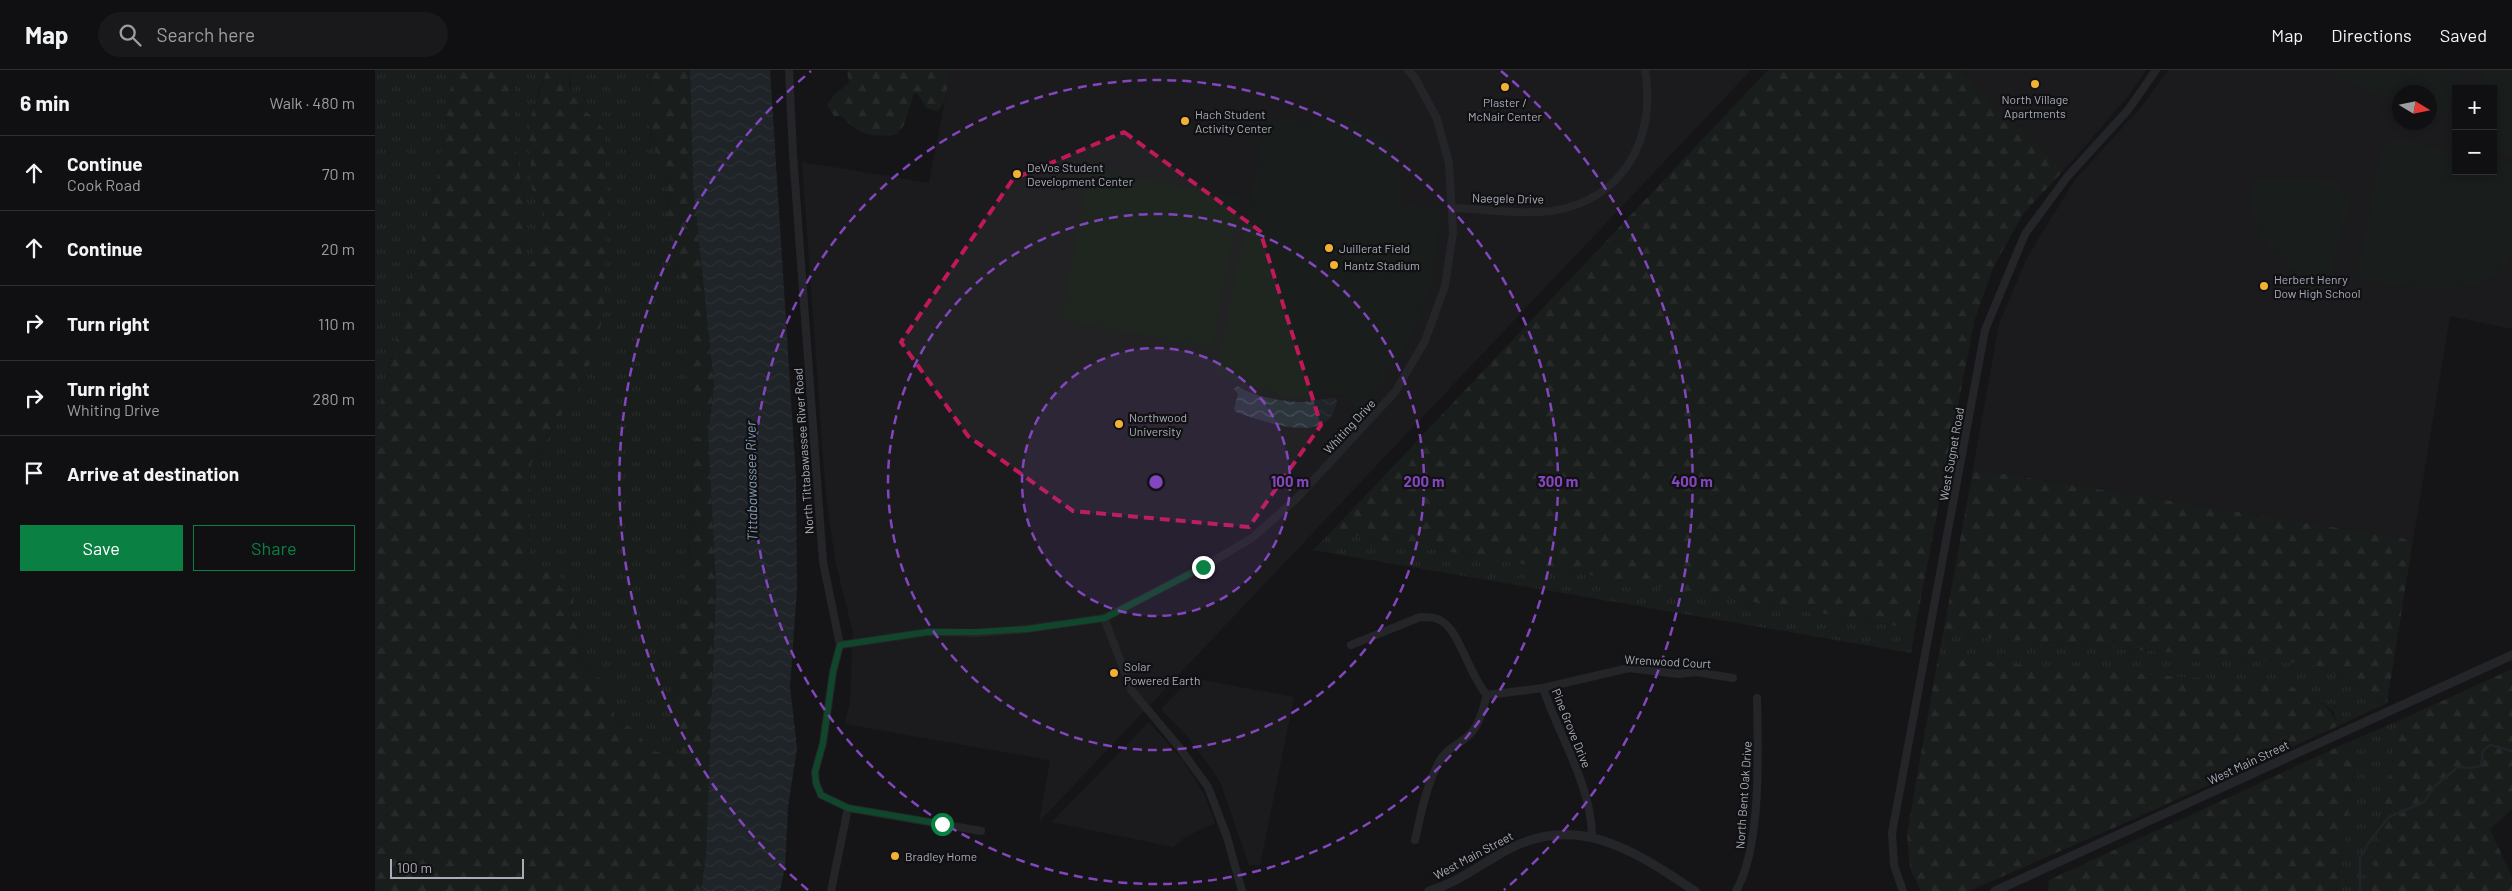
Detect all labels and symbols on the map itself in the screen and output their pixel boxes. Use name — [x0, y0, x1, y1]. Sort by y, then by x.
marker: North Village Apartments — [2029, 78, 2041, 90]
marker: Plaster / McNair Center — [1499, 81, 1511, 93]
north arrow — [2392, 85, 2437, 130]
place label: North Village Apartments — [2001, 92, 2069, 120]
place label: Plaster / McNair Center — [1468, 95, 1543, 123]
place label: Hach Student Activity Center — [1195, 107, 1273, 135]
marker: Hach Student Activity Center — [1179, 115, 1191, 127]
place label: DeVos Student Development Center — [1027, 160, 1134, 188]
marker: DeVos Student Development Center — [1011, 168, 1023, 180]
street label: Naegele Drive — [1472, 190, 1544, 206]
place label: Juillerat Field — [1339, 241, 1410, 255]
marker: Juillerat Field — [1323, 242, 1335, 254]
place label: Hantz Stadium — [1344, 258, 1420, 272]
marker: Hantz Stadium — [1328, 259, 1340, 271]
place label: Herbert Henry Dow High School — [2274, 272, 2360, 300]
marker: Herbert Henry Dow High School — [2258, 280, 2270, 292]
street label: North Tittabawassee River Road — [790, 367, 816, 535]
street label: Whiting Drive — [1320, 396, 1378, 456]
street label: West Sugnet Road — [1936, 406, 1966, 502]
place label: Northwood University — [1129, 410, 1187, 438]
marker: Northwood University — [1113, 418, 1125, 430]
water label: Tittabawassee River — [741, 420, 761, 541]
text: 100 m — [1271, 472, 1309, 490]
text: 200 m — [1403, 472, 1445, 490]
text: 300 m — [1538, 472, 1578, 490]
text: 400 m — [1671, 472, 1713, 490]
centre of rings — [1147, 473, 1165, 491]
route end — [1192, 556, 1215, 579]
street label: Wrenwood Court — [1624, 652, 1712, 670]
place label: Solar Powered Earth — [1124, 659, 1200, 687]
marker: Solar Powered Earth — [1108, 667, 1120, 679]
street label: Pine Grove Drive — [1550, 686, 1594, 770]
street label: West Main Street — [2205, 737, 2291, 787]
street label: North Bent Oak Drive — [1732, 741, 1754, 849]
route start — [931, 813, 954, 836]
street label: West Main Street — [1431, 828, 1515, 882]
place label: Bradley Home — [905, 849, 977, 863]
marker: Bradley Home — [889, 850, 901, 862]
scale bar — [390, 856, 524, 879]

